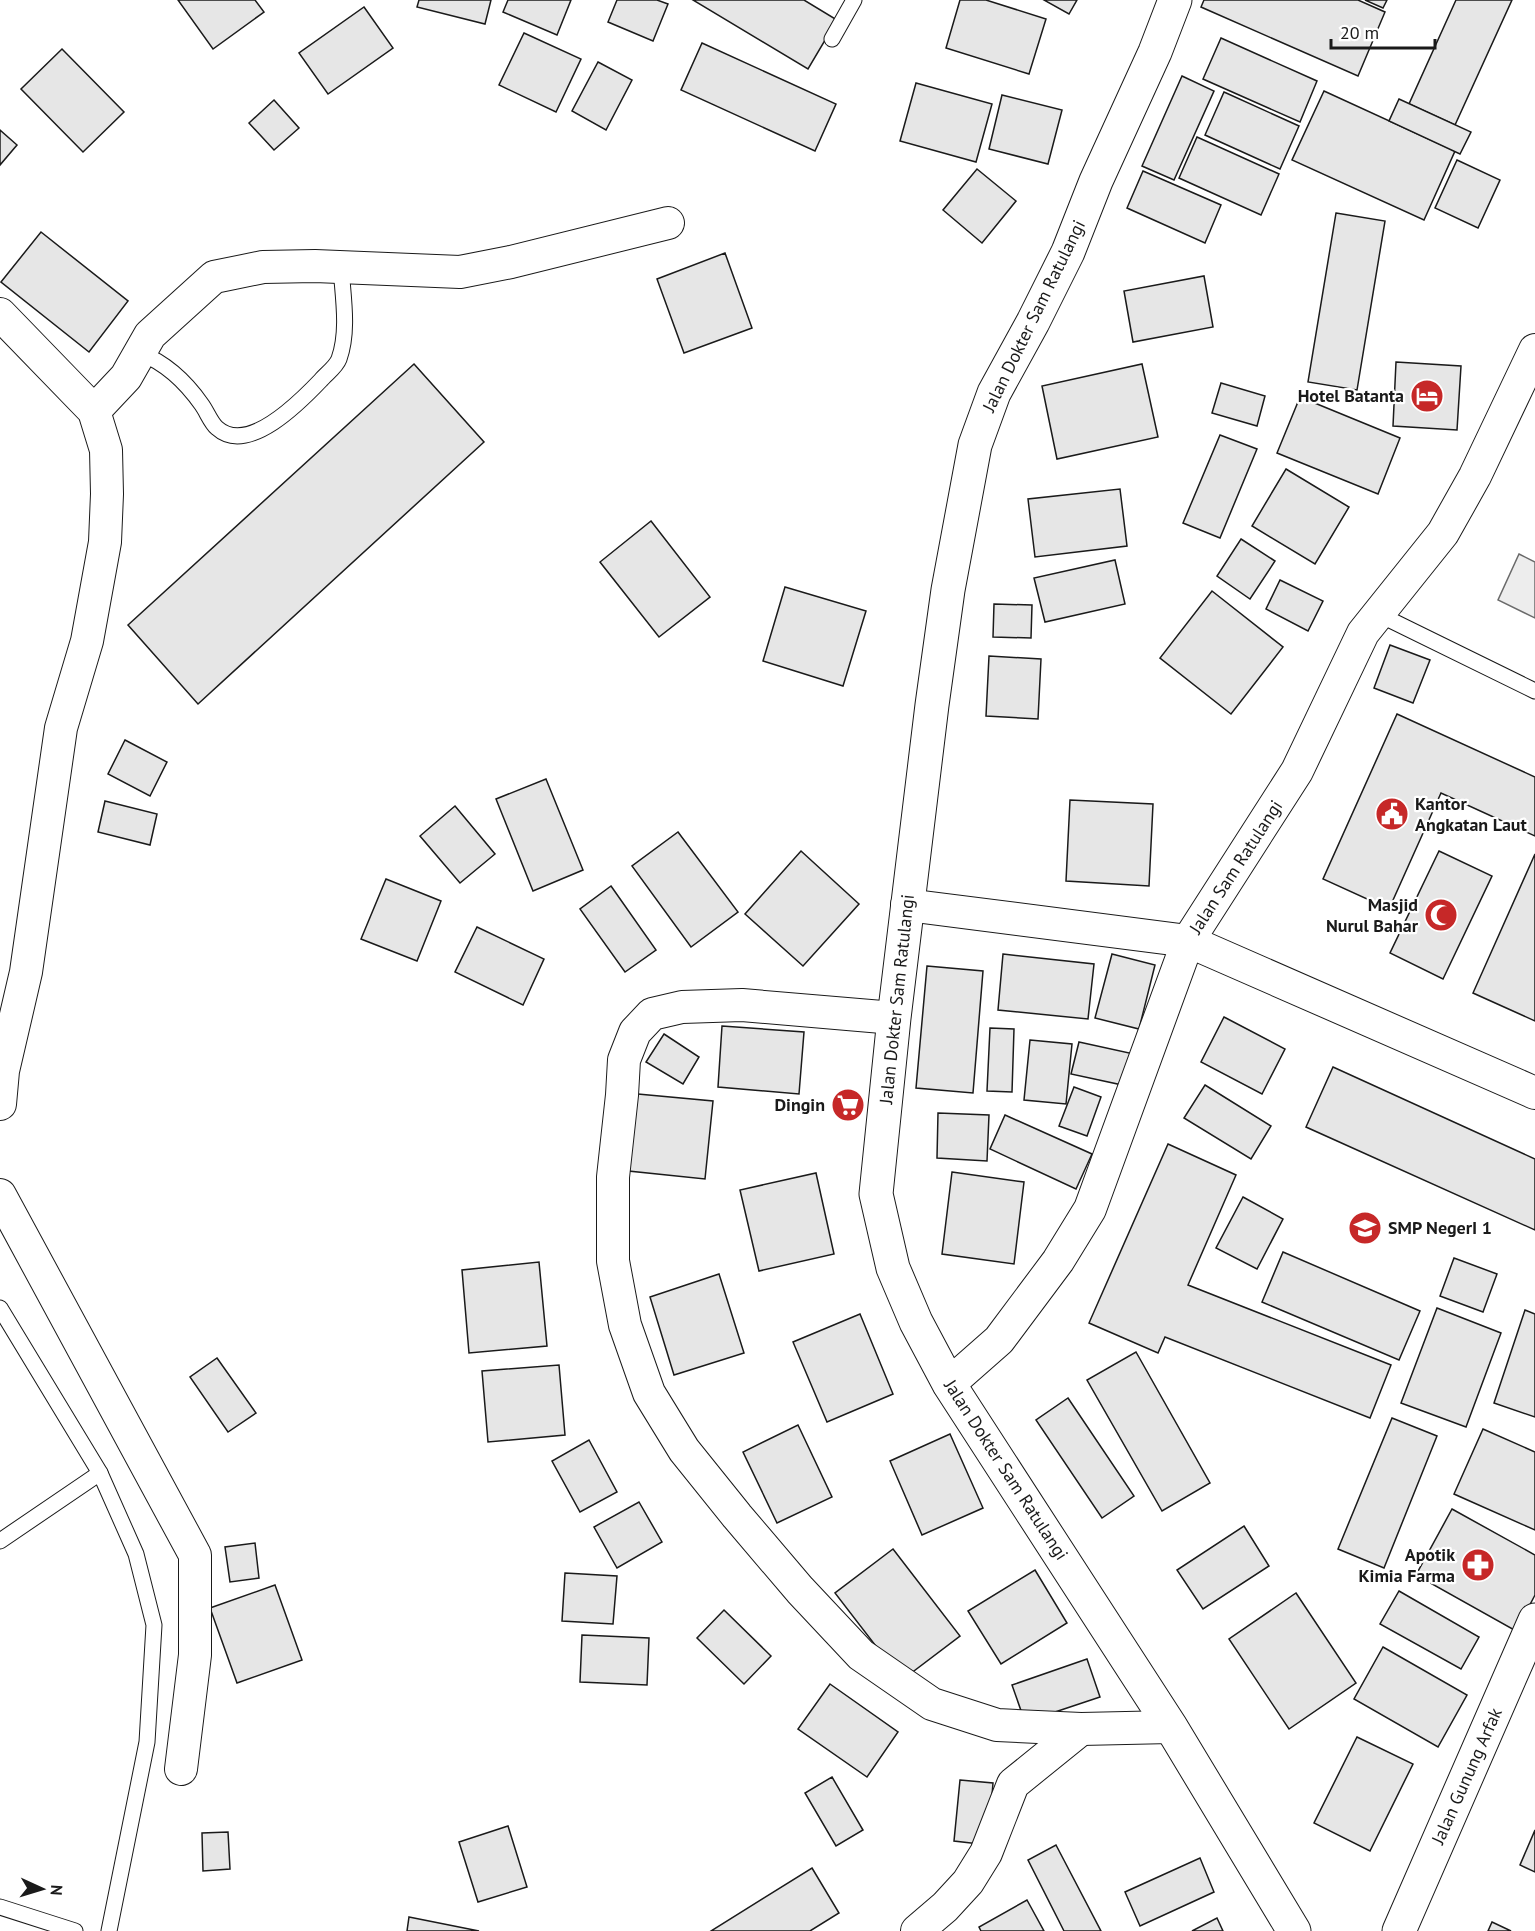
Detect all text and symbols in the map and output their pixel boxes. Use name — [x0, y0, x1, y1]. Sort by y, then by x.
scale bar — [1331, 12, 1434, 50]
text: 20 m — [1340, 21, 1379, 44]
street label: Jalan Dokter Sam Ratulangi — [977, 216, 1090, 416]
hotel icon: Hotel Batanta — [1409, 378, 1445, 414]
place label: Hotel Batanta — [1298, 384, 1404, 407]
place label: Kantor Angkatan Laut — [1415, 792, 1528, 836]
street label: Jalan Sam Ratulangi — [1183, 796, 1287, 939]
public building icon: Kantor Angkatan Laut — [1374, 796, 1410, 832]
street label: Jalan Dokter Sam Ratulangi — [874, 893, 919, 1106]
place label: Masjid Nurul Bahar — [1326, 893, 1419, 937]
mosque icon: Masjid Nurul Bahar — [1423, 897, 1459, 933]
supermarket icon: Dingin — [830, 1087, 866, 1123]
place label: Dingin — [774, 1093, 825, 1116]
school or university icon: SMP NegerI 1 — [1347, 1210, 1383, 1246]
place label: SMP NegerI 1 — [1388, 1216, 1492, 1239]
street label: Jalan Dokter Sam Ratulangi — [939, 1374, 1073, 1564]
place label: Apotik Kimia Farma — [1358, 1543, 1455, 1587]
pharmacy icon: Apotik Kimia Farma — [1460, 1547, 1496, 1583]
street label: Jalan Gunung Arfak — [1426, 1704, 1507, 1849]
north arrow — [12, 1859, 72, 1919]
text: N — [47, 1884, 67, 1896]

